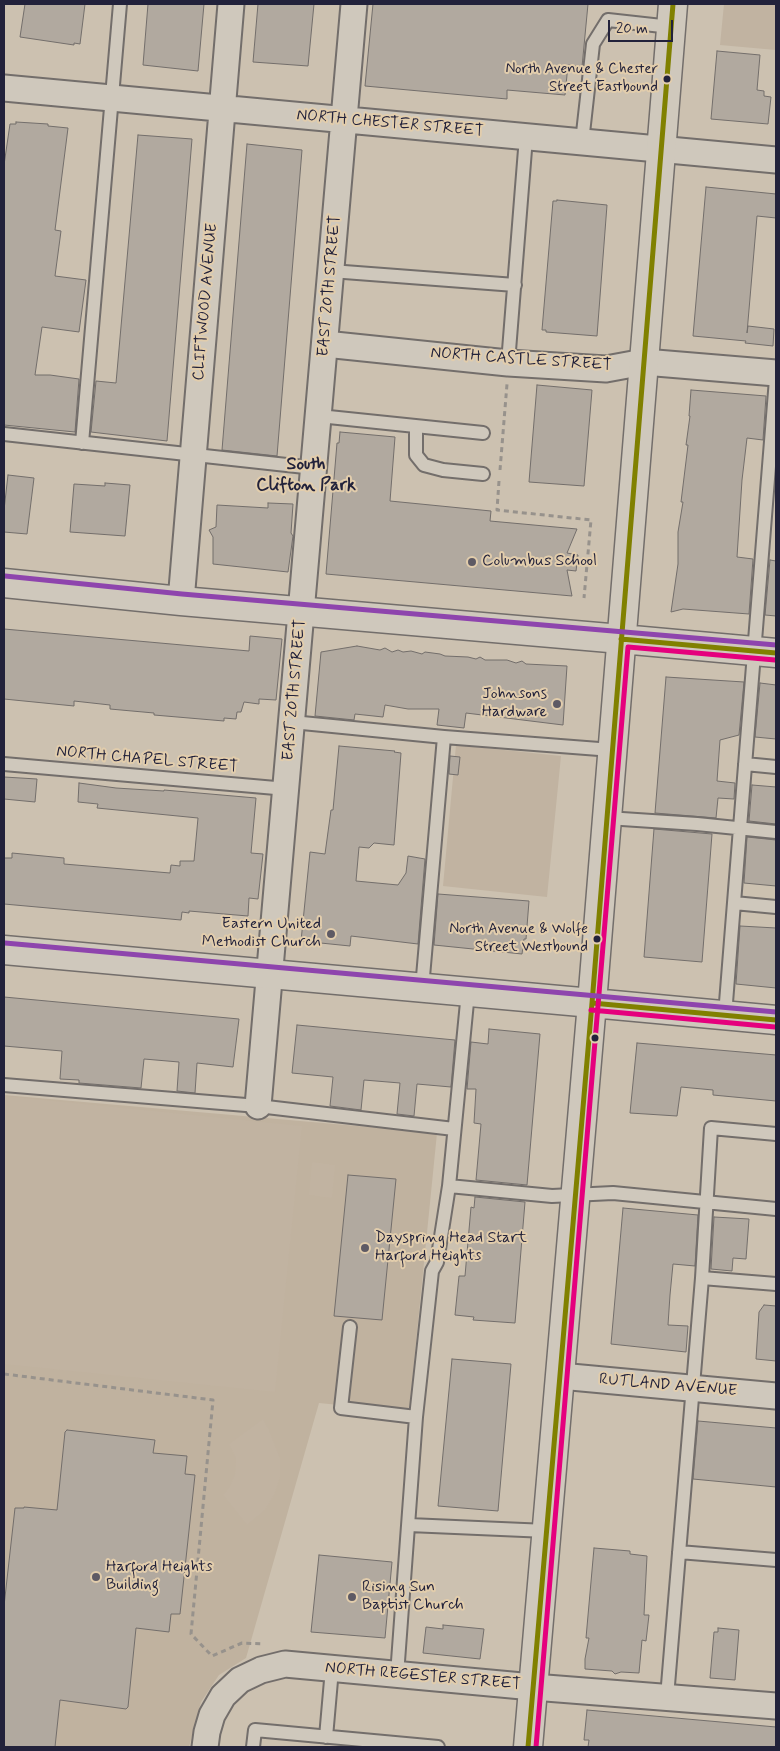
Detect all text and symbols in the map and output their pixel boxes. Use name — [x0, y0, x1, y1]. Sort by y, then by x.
scale bar — [610, 10, 675, 42]
text: 20 m — [616, 19, 648, 39]
place label: North Avenue & Chester Street Eastbound — [506, 61, 658, 96]
marker: North Avenue & Chester Street Eastbound — [662, 74, 672, 84]
street label: NORTH CHESTER STREET — [296, 106, 484, 142]
street label: EAST 20TH STREET — [314, 214, 346, 358]
street label: CLIFTWOOD AVENUE — [190, 222, 222, 382]
street label: NORTH CASTLE STREET — [430, 344, 612, 376]
district label: South Clifton Park — [256, 454, 356, 496]
place label: Columbus School — [482, 552, 597, 572]
marker: Columbus School — [466, 556, 478, 568]
street label: EAST 20TH STREET — [279, 618, 311, 762]
place label: Johnsons Hardware — [482, 685, 547, 723]
marker: Johnsons Hardware — [551, 698, 563, 710]
street label: NORTH CHAPEL STREET — [55, 742, 239, 778]
place label: Eastern United Methodist Church — [202, 915, 321, 953]
place label: North Avenue & Wolfe Street Westbound — [449, 921, 588, 956]
marker: Eastern United Methodist Church — [325, 928, 337, 940]
marker: North Avenue & Wolfe Street Westbound — [592, 934, 602, 944]
unlabelled marker — [590, 1033, 600, 1043]
place label: Dayspring Head Start Harford Heights — [375, 1229, 527, 1267]
marker: Dayspring Head Start Harford Heights — [359, 1242, 371, 1254]
street label: RUTLAND AVENUE — [598, 1370, 738, 1402]
place label: Harford Heights Building — [106, 1558, 212, 1596]
marker: Harford Heights Building — [90, 1571, 102, 1583]
place label: Rising Sun Baptist Church — [362, 1578, 464, 1616]
marker: Rising Sun Baptist Church — [346, 1591, 358, 1603]
street label: NORTH REGESTER STREET — [324, 1659, 522, 1695]

